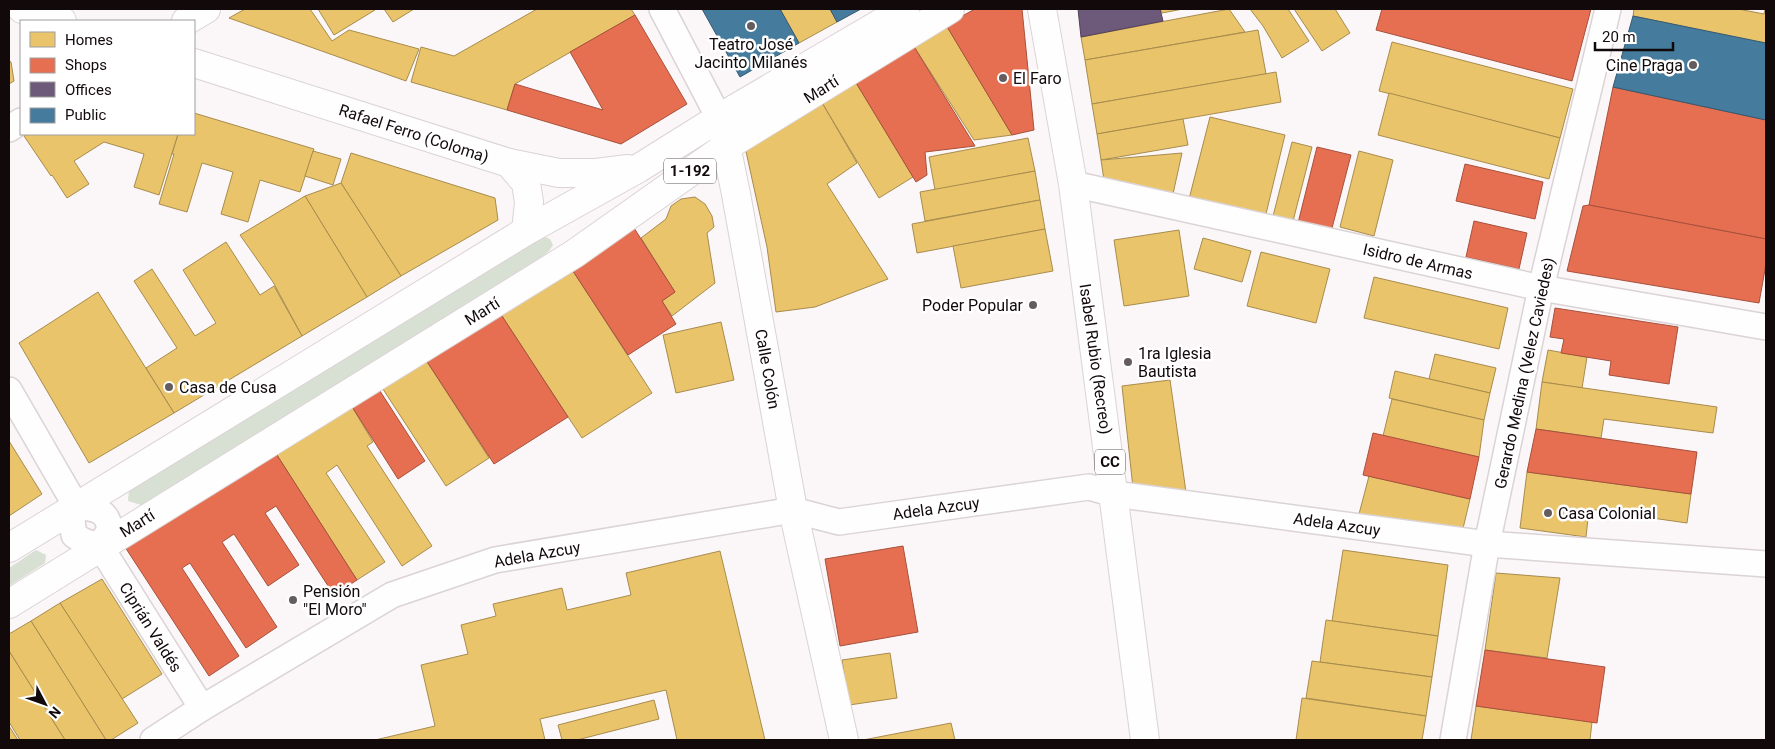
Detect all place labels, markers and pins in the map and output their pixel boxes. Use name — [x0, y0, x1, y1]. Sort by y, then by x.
marker: Teatro José Jacinto Milanés — [745, 20, 757, 32]
place label: Teatro José Jacinto Milanés — [695, 35, 807, 72]
place label: Cine Praga — [1606, 56, 1683, 75]
marker: Cine Praga — [1687, 59, 1699, 71]
place label: El Faro — [1013, 69, 1062, 88]
marker: El Faro — [997, 72, 1009, 84]
place label: Poder Popular — [922, 296, 1024, 315]
marker: Poder Popular — [1027, 299, 1039, 311]
place label: 1ra Iglesia Bautista — [1138, 344, 1211, 381]
marker: 1ra Iglesia Bautista — [1122, 356, 1134, 368]
place label: Casa de Cusa — [179, 378, 277, 397]
marker: Casa de Cusa — [163, 381, 175, 393]
place label: Casa Colonial — [1558, 504, 1656, 523]
marker: Casa Colonial — [1542, 507, 1554, 519]
place label: Pensión "El Moro" — [303, 582, 367, 619]
marker: Pensión "El Moro" — [287, 594, 299, 606]

